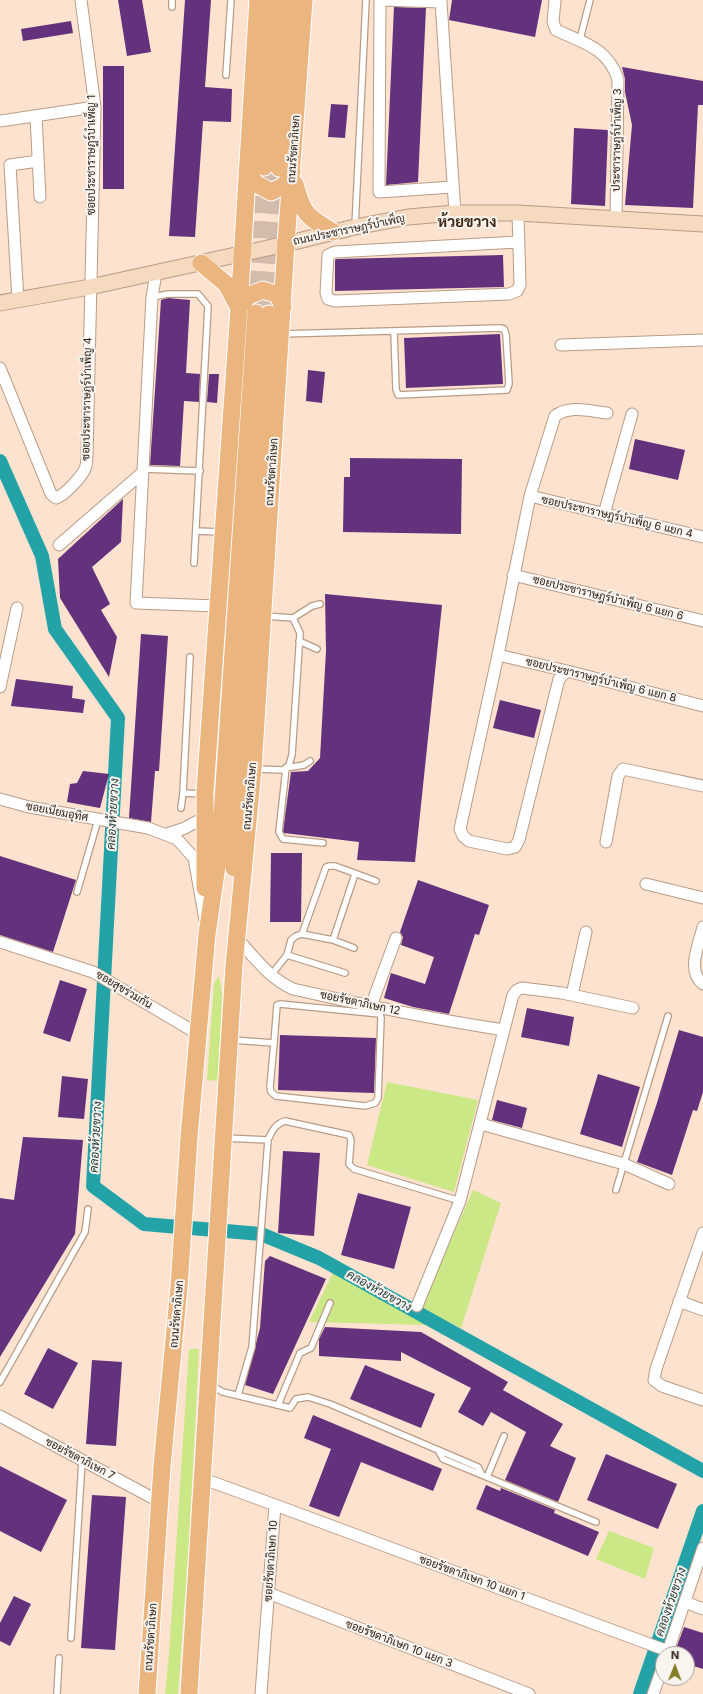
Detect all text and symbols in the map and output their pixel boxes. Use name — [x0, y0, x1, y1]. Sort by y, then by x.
street label: ประชาราษฎร์บำเพ็ญ 3 — [609, 88, 625, 192]
street label: ซอยประชาราษฎร์บำเพ็ญ 1 — [85, 95, 99, 215]
street label: ถนนรัชดาภิเษก — [285, 115, 303, 183]
street label: ถนนประชาราษฎร์บำเพ็ญ — [292, 212, 406, 248]
district label: ห้วยขวาง — [438, 213, 496, 231]
street label: ซอยประชาราษฎร์บำเพ็ญ 4 — [79, 337, 95, 461]
street label: ถนนรัชดาภิเษก — [263, 438, 281, 506]
street label: ซอยประชาราษฎร์บำเพ็ญ 6 แยก 4 — [540, 493, 694, 541]
street label: ซอยประชาราษฎร์บำเพ็ญ 6 แยก 6 — [531, 573, 685, 623]
street label: ซอยประชาราษฎร์บำเพ็ญ 6 แยก 8 — [524, 655, 678, 705]
street label: ถนนรัชดาภิเษก — [240, 761, 260, 831]
water label: คลองห้วยขวาง — [104, 778, 122, 850]
street label: ซอยเนียมอุทิศ — [25, 799, 89, 825]
street label: ซอยสุขร่วมกัน — [93, 968, 155, 1012]
street label: ซอยรัชดาภิเษก 12 — [319, 988, 401, 1018]
water label: คลองห้วยขวาง — [87, 1101, 105, 1173]
water label: คลองห้วยขวาง — [344, 1267, 414, 1315]
street label: ถนนรัชดาภิเษก — [167, 1279, 187, 1349]
street label: ซอยรัชดาภิเษก 7 — [43, 1435, 117, 1483]
street label: ซอยรัชดาภิเษก 10 — [262, 1520, 280, 1602]
street label: ซอยรัชดาภิเษก 10 แยก 1 — [417, 1553, 527, 1603]
water label: คลองห้วยขวาง — [652, 1566, 690, 1638]
street label: ถนนรัชดาภิเษก — [142, 1603, 160, 1671]
street label: ซอยรัชดาภิเษก 10 แยก 3 — [344, 1617, 454, 1671]
north arrow — [655, 1646, 695, 1686]
text: N — [671, 1648, 680, 1662]

